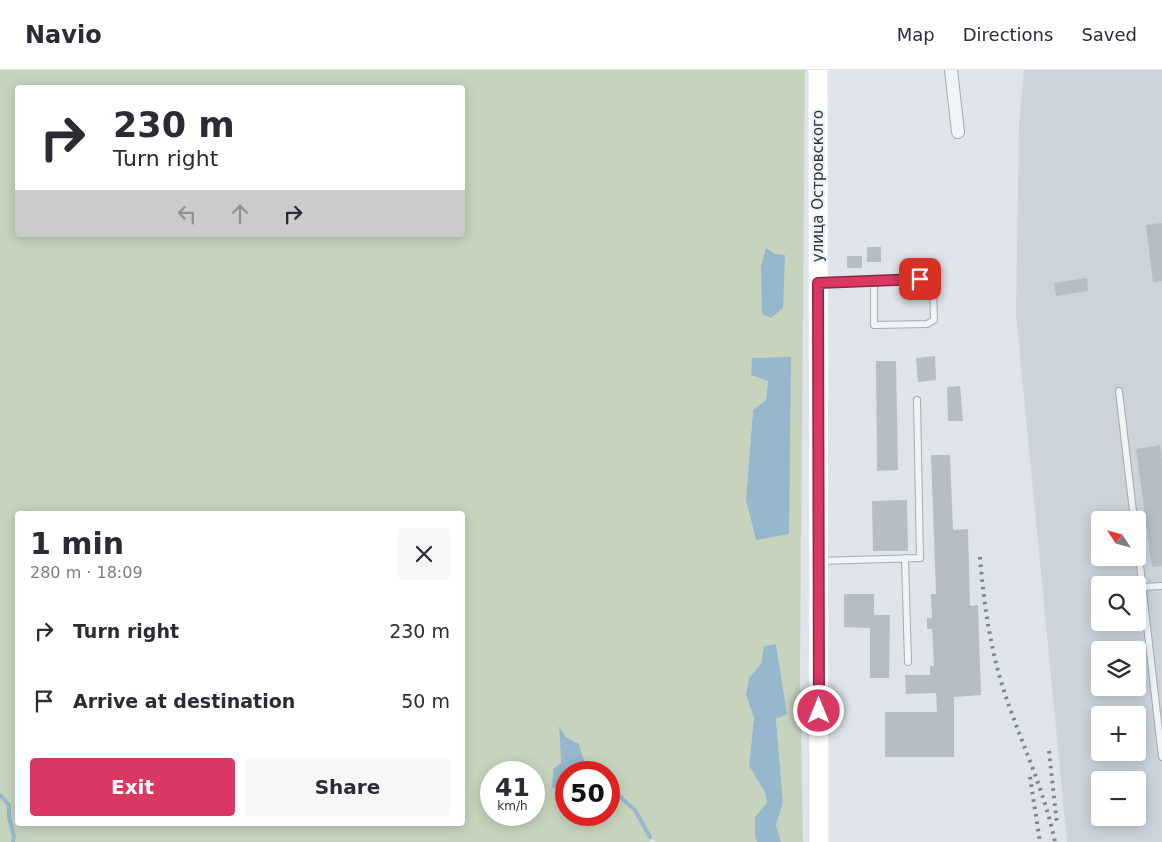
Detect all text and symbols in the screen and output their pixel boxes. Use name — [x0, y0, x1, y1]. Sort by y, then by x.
text: Navio — [25, 21, 102, 49]
text: Map — [897, 24, 935, 45]
text: Directions — [963, 24, 1053, 45]
text: Saved — [1081, 24, 1137, 45]
icon: right — [30, 105, 95, 170]
text: 230 m — [113, 105, 235, 145]
street label: улица Островского — [809, 110, 827, 262]
text: Turn right — [113, 146, 218, 171]
icon: left — [173, 200, 201, 228]
icon: ahead — [226, 200, 254, 228]
icon: right — [279, 200, 307, 228]
pin — [899, 258, 941, 300]
icon: arrive — [906, 265, 934, 293]
north arrow — [1091, 511, 1146, 566]
map controls — [1091, 511, 1146, 826]
text: 1 min — [30, 526, 124, 561]
button: close — [398, 528, 450, 580]
text: 280 m · 18:09 — [30, 563, 143, 582]
button: search — [1091, 576, 1146, 631]
icon: right — [30, 617, 58, 645]
text: Turn right — [73, 620, 179, 642]
text: 230 m — [389, 620, 450, 642]
button: layers — [1091, 641, 1146, 696]
position arrow — [792, 684, 844, 736]
icon: arrive — [30, 687, 58, 715]
text: Arrive at destination — [73, 690, 295, 712]
text: 50 m — [401, 690, 450, 712]
button: + — [1091, 706, 1146, 761]
button: Exit — [30, 758, 235, 816]
button: Share — [245, 758, 450, 816]
speed limit sign: 50 — [555, 761, 620, 826]
button: − — [1091, 771, 1146, 826]
text: 41 — [495, 773, 530, 802]
text: km/h — [497, 799, 528, 813]

